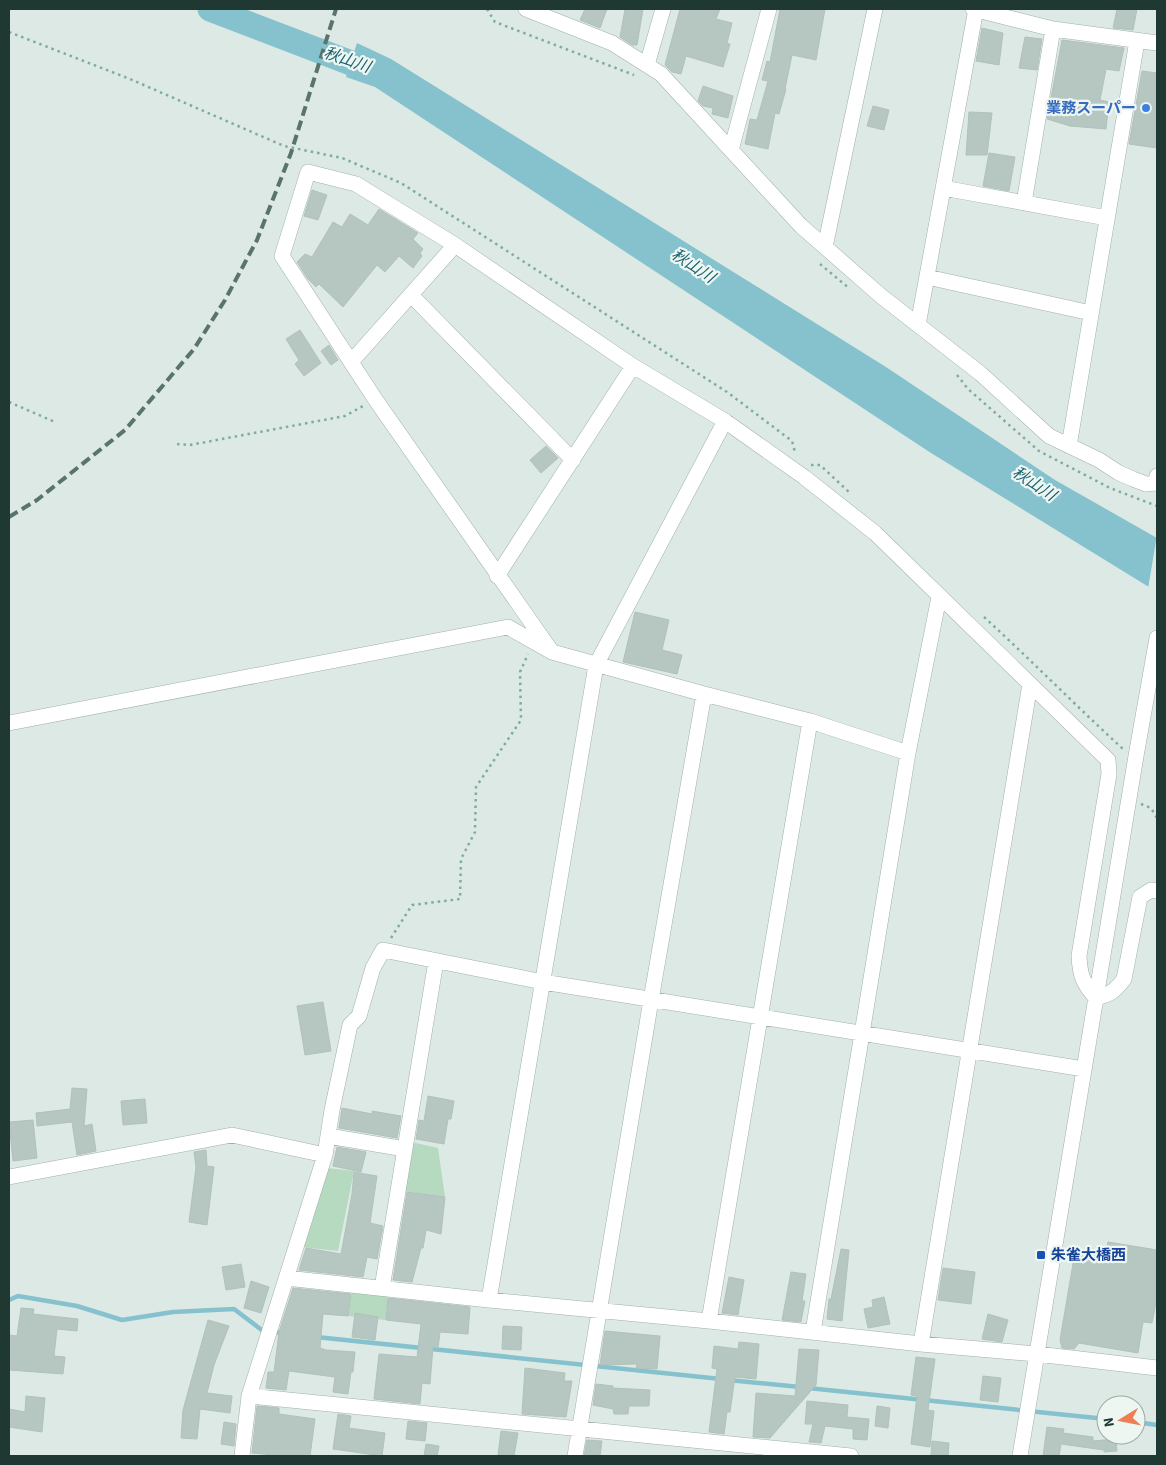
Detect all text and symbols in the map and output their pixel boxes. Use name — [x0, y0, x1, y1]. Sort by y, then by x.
water label: 秋山川 — [321, 42, 375, 79]
place label: 業務スーパー — [1046, 98, 1136, 119]
marker: 業務スーパー — [1140, 102, 1152, 114]
water label: 秋山川 — [667, 244, 721, 289]
water label: 秋山川 — [1008, 462, 1062, 507]
place label: 朱雀大橋西 — [1051, 1245, 1126, 1266]
marker: 朱雀大橋西 — [1035, 1249, 1047, 1261]
north arrow — [1096, 1395, 1146, 1445]
text: N — [1099, 1416, 1120, 1428]

